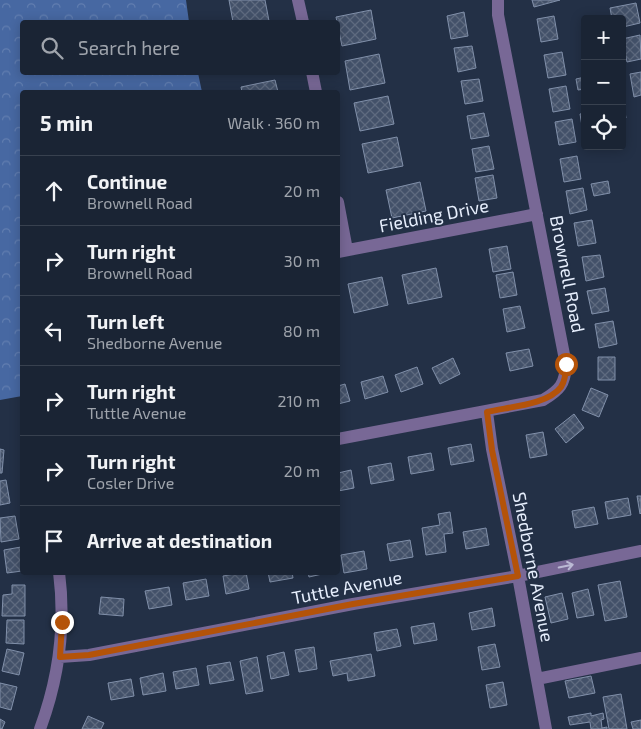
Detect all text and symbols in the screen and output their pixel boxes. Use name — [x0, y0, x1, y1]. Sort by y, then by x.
map controls — [581, 15, 626, 150]
button: + — [581, 15, 626, 60]
search box — [20, 20, 340, 75]
icon: search — [38, 34, 66, 62]
text: Search here — [78, 36, 180, 59]
button: − — [581, 60, 626, 105]
button: locate — [581, 105, 626, 150]
text: 5 min — [40, 110, 93, 135]
text: Walk · 360 m — [227, 113, 320, 132]
text: Continue — [87, 170, 167, 193]
icon: ahead — [40, 177, 68, 205]
text: 20 m — [284, 181, 320, 200]
text: Brownell Road — [87, 193, 193, 212]
street label: Fielding Drive — [377, 194, 490, 236]
street label: Brownell Road — [546, 213, 590, 334]
text: Turn right — [87, 240, 175, 263]
icon: right — [40, 247, 68, 275]
text: 30 m — [284, 251, 320, 270]
text: Brownell Road — [87, 263, 193, 282]
text: Turn left — [87, 310, 164, 333]
icon: left — [40, 317, 68, 345]
text: 80 m — [283, 321, 320, 340]
text: Shedborne Avenue — [87, 333, 222, 352]
route start — [555, 353, 578, 376]
text: Turn right — [87, 380, 175, 403]
icon: right — [40, 387, 68, 415]
text: 210 m — [277, 391, 320, 410]
text: Tuttle Avenue — [87, 403, 186, 422]
text: Turn right — [87, 450, 175, 473]
icon: right — [40, 457, 68, 485]
text: 20 m — [284, 461, 320, 480]
text: Cosler Drive — [87, 473, 174, 492]
street label: Shedborne Avenue — [509, 490, 559, 644]
icon: arrive — [40, 527, 68, 555]
text: Arrive at destination — [87, 529, 272, 552]
one-way arrow — [558, 561, 574, 570]
street label: Tuttle Avenue — [290, 566, 404, 608]
route end — [51, 611, 74, 634]

